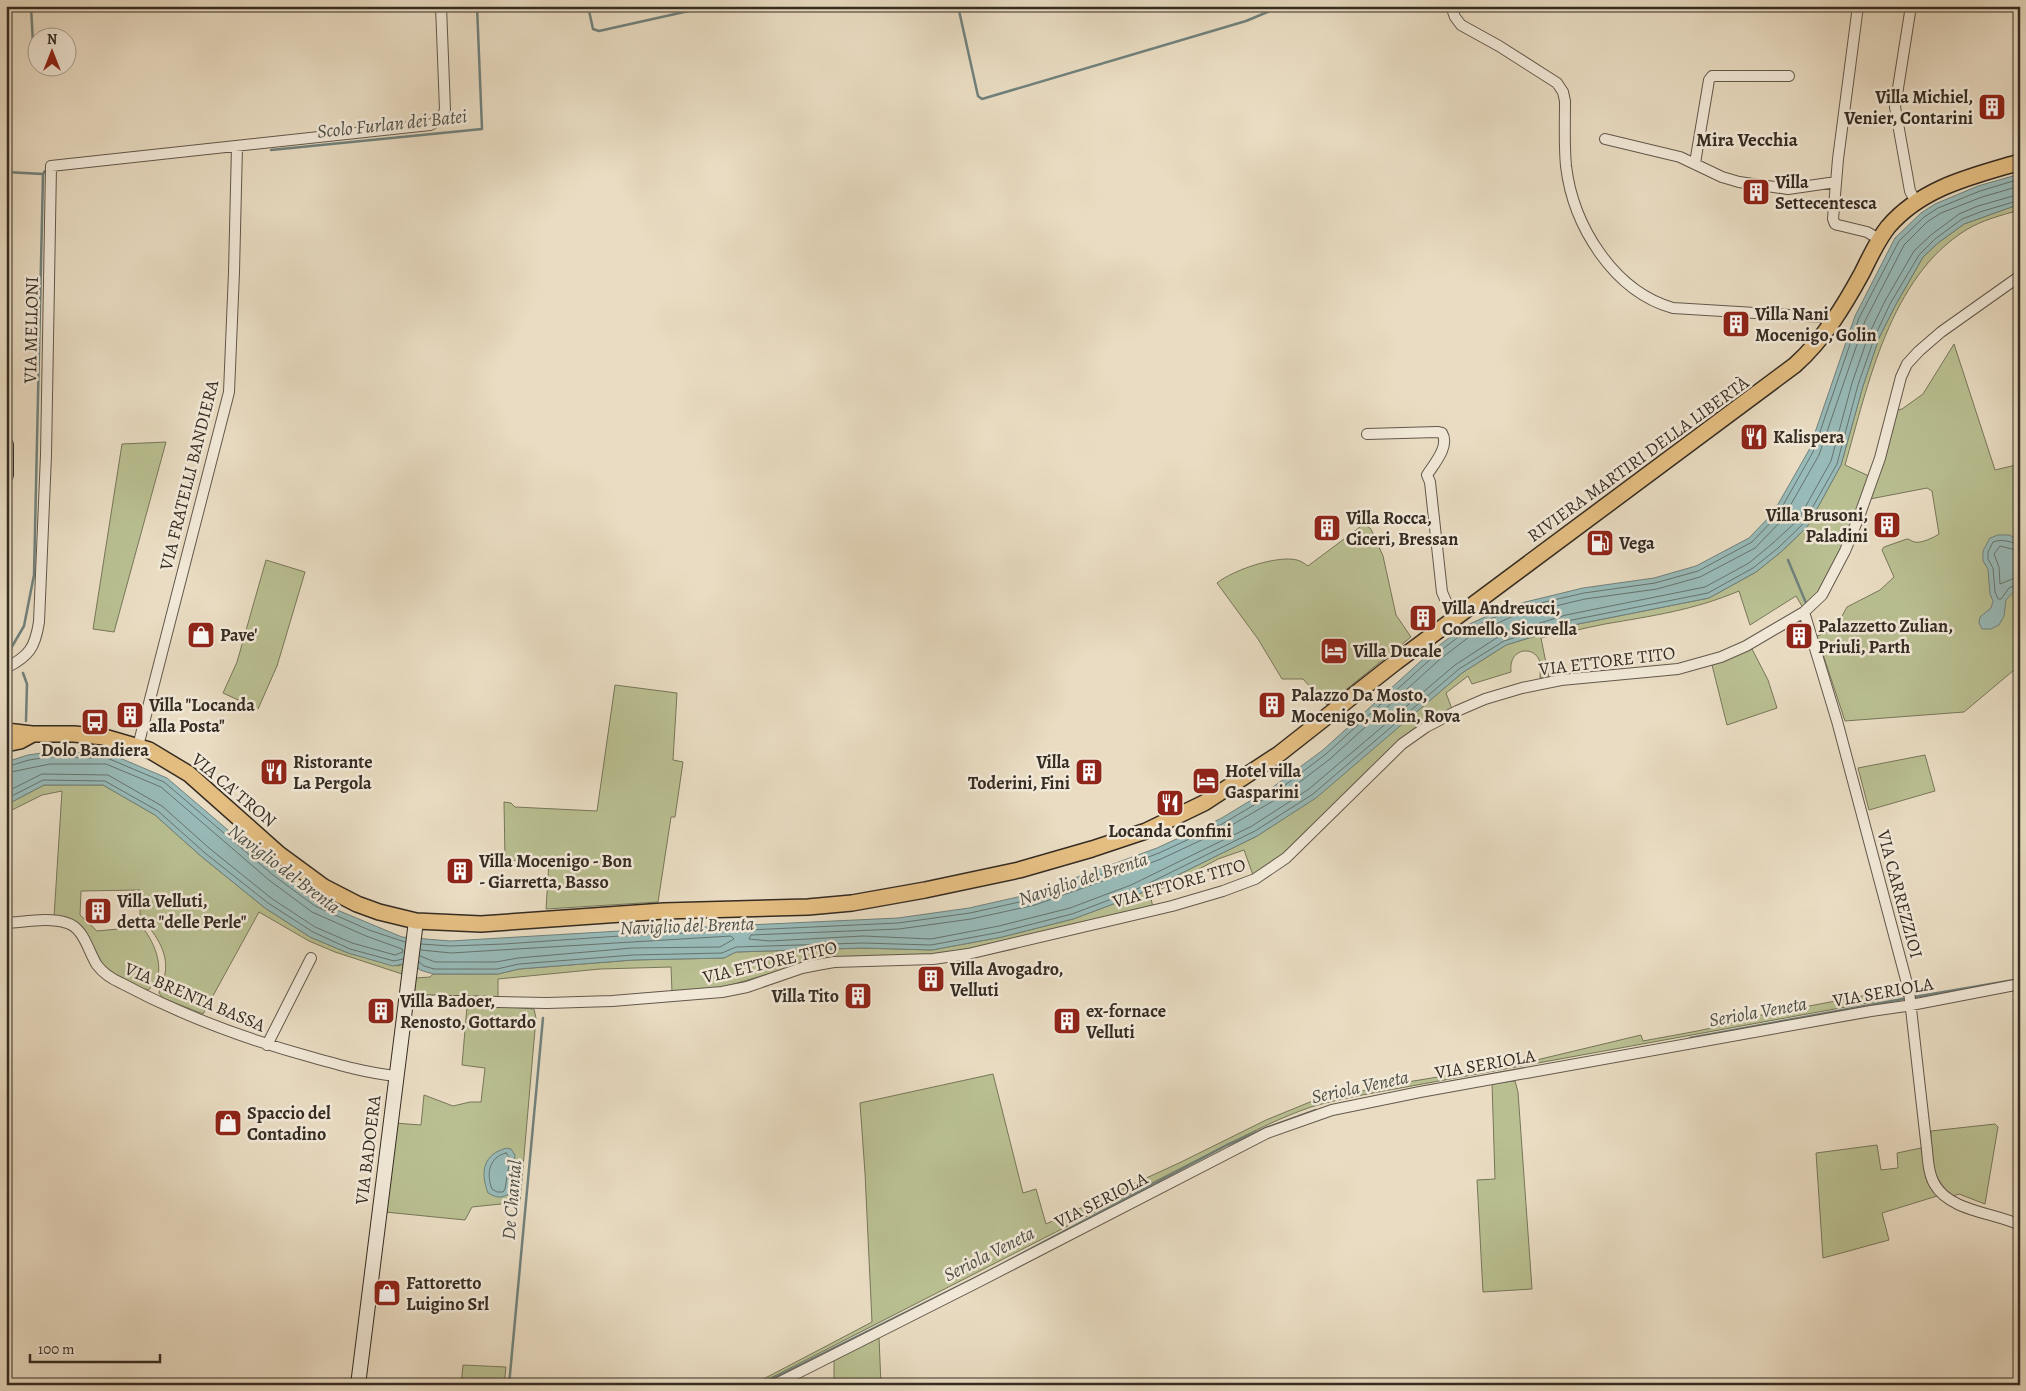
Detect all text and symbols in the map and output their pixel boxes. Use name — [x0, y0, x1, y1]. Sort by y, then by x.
north arrow — [28, 28, 78, 78]
text: N — [47, 30, 57, 49]
place label: Villa Michiel, Venier, Contarini — [1843, 85, 1973, 130]
building icon: Villa Michiel, Venier, Contarini — [1977, 92, 2007, 122]
water label: Scolo Furlan dei Batei — [316, 103, 468, 145]
district label: Mira Vecchia — [1696, 127, 1799, 153]
place label: Villa Settecentesca — [1774, 170, 1877, 215]
building icon: Villa Settecentesca — [1741, 177, 1771, 207]
street label: VIA MELLONI — [18, 276, 44, 385]
place label: Villa Nani Mocenigo, Golin — [1754, 302, 1877, 347]
building icon: Villa Nani Mocenigo, Golin — [1721, 309, 1751, 339]
street label: RIVIERA MARTIRI DELLA LIBERTÀ — [1523, 370, 1754, 547]
street label: VIA FRATELLI BANDIERA — [154, 377, 224, 574]
restaurant icon: Kalispera — [1739, 422, 1769, 452]
place label: Kalispera — [1773, 425, 1845, 449]
place label: Villa Brusoni, Paladini — [1765, 503, 1868, 548]
place label: Villa Rocca, Ciceri, Bressan — [1345, 506, 1458, 551]
building icon: Villa Brusoni, Paladini — [1872, 510, 1902, 540]
building icon: Villa Rocca, Ciceri, Bressan — [1312, 513, 1342, 543]
fuel station icon: Vega — [1585, 528, 1615, 558]
place label: Vega — [1618, 531, 1655, 555]
place label: Villa Andreucci, Comello, Sicurella — [1441, 596, 1578, 641]
building icon: Villa Andreucci, Comello, Sicurella — [1408, 603, 1438, 633]
place label: Palazzetto Zulian, Priuli, Parth — [1818, 614, 1953, 659]
shop icon: Pave' — [186, 620, 216, 650]
building icon: Palazzetto Zulian, Priuli, Parth — [1784, 621, 1814, 651]
place label: Pave' — [220, 623, 257, 647]
hotel icon: Villa Ducale — [1319, 636, 1349, 666]
place label: Villa Ducale — [1352, 639, 1442, 663]
street label: VIA ETTORE TITO — [1536, 641, 1677, 681]
place label: Palazzo Da Mosto, Mocenigo, Molin, Rova — [1291, 683, 1461, 728]
building icon: Palazzo Da Mosto, Mocenigo, Molin, Rova — [1257, 690, 1287, 720]
place label: Villa "Locanda alla Posta" — [148, 693, 255, 738]
building icon: Villa "Locanda alla Posta" — [115, 700, 145, 730]
bus stop icon: Dolo Bandiera — [80, 707, 110, 737]
place label: Dolo Bandiera — [41, 738, 149, 762]
street label: VIA CA' TRON — [186, 747, 281, 833]
place label: Ristorante La Pergola — [293, 750, 373, 795]
place label: Villa Toderini, Fini — [968, 750, 1070, 795]
restaurant icon: Ristorante La Pergola — [259, 757, 289, 787]
building icon: Villa Toderini, Fini — [1074, 757, 1104, 787]
place label: Hotel villa Gasparini — [1225, 759, 1302, 804]
hotel icon: Hotel villa Gasparini — [1191, 766, 1221, 796]
restaurant icon: Locanda Confini — [1155, 788, 1185, 818]
water label: Naviglio del Brenta — [222, 818, 346, 920]
place label: Locanda Confini — [1108, 819, 1232, 843]
street label: VIA CARREZZIOI — [1871, 826, 1929, 961]
water label: Naviglio del Brenta — [1015, 846, 1151, 912]
place label: Villa Mocenigo - Bon - Giarretta, Basso — [478, 849, 632, 894]
street label: VIA ETTORE TITO — [1109, 853, 1248, 914]
building icon: Villa Mocenigo - Bon - Giarretta, Basso — [445, 856, 475, 886]
place label: Villa Velluti, detta "delle Perle" — [116, 889, 247, 934]
building icon: Villa Velluti, detta "delle Perle" — [83, 896, 113, 926]
water label: Naviglio del Brenta — [619, 911, 755, 941]
street label: VIA ETTORE TITO — [699, 935, 840, 989]
street label: VIA BRENTA BASSA — [120, 956, 269, 1038]
place label: Villa Avogadro, Velluti — [949, 957, 1063, 1002]
building icon: Villa Avogadro, Velluti — [916, 964, 946, 994]
street label: VIA SERIOLA — [1830, 971, 1936, 1013]
building icon: Villa Tito — [843, 981, 873, 1011]
place label: Villa Tito — [771, 984, 839, 1008]
place label: Villa Badoer, Renosto, Gottardo — [399, 989, 536, 1034]
water label: Seriola Veneta — [1707, 991, 1809, 1033]
building icon: Villa Badoer, Renosto, Gottardo — [366, 996, 396, 1026]
place label: ex-fornace Velluti — [1085, 999, 1166, 1044]
building icon: ex-fornace Velluti — [1052, 1006, 1082, 1036]
street label: VIA SERIOLA — [1432, 1043, 1538, 1085]
water label: Seriola Veneta — [1309, 1064, 1411, 1110]
street label: VIA BADOERA — [349, 1094, 387, 1207]
place label: Spaccio del Contadino — [247, 1101, 331, 1146]
shop icon: Spaccio del Contadino — [213, 1108, 243, 1138]
water label: De Chantal — [496, 1159, 528, 1241]
street label: VIA SERIOLA — [1049, 1166, 1152, 1234]
water label: Seriola Veneta — [939, 1220, 1039, 1288]
place label: Fattoretto Luigino Srl — [406, 1271, 489, 1316]
shop icon: Fattoretto Luigino Srl — [372, 1278, 402, 1308]
scale bar — [30, 1331, 160, 1363]
text: 100 m — [38, 1339, 75, 1359]

